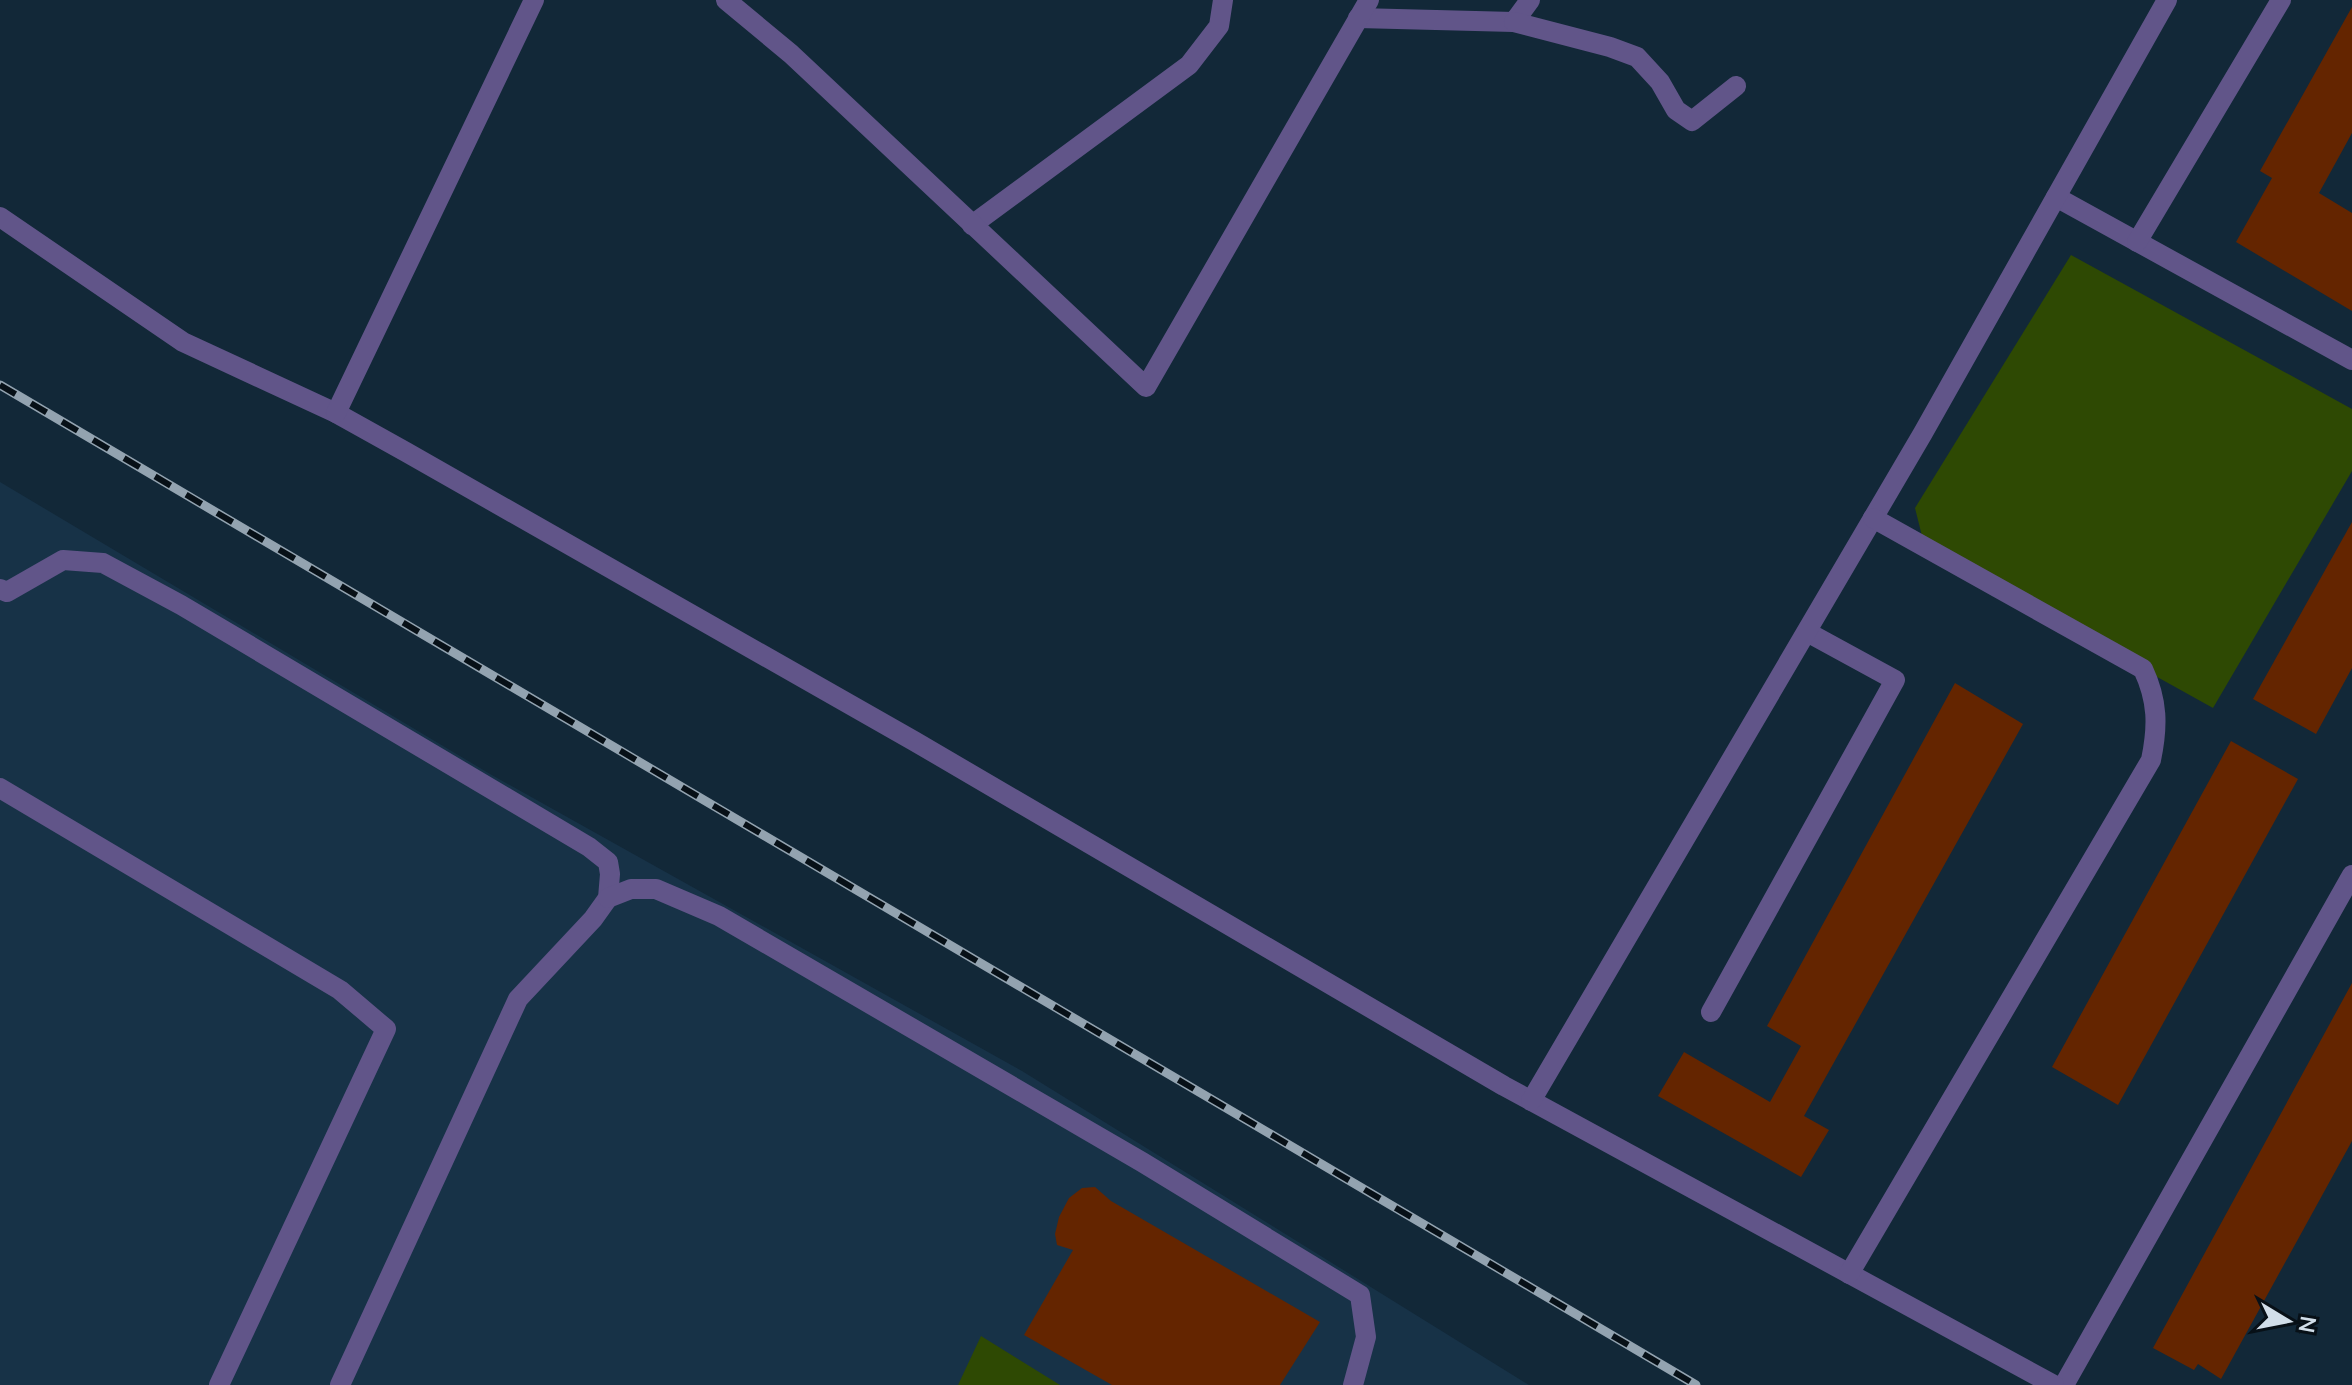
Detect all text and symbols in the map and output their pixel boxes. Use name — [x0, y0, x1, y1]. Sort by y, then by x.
north arrow — [2248, 1281, 2328, 1361]
text: N — [2291, 1314, 2323, 1335]

